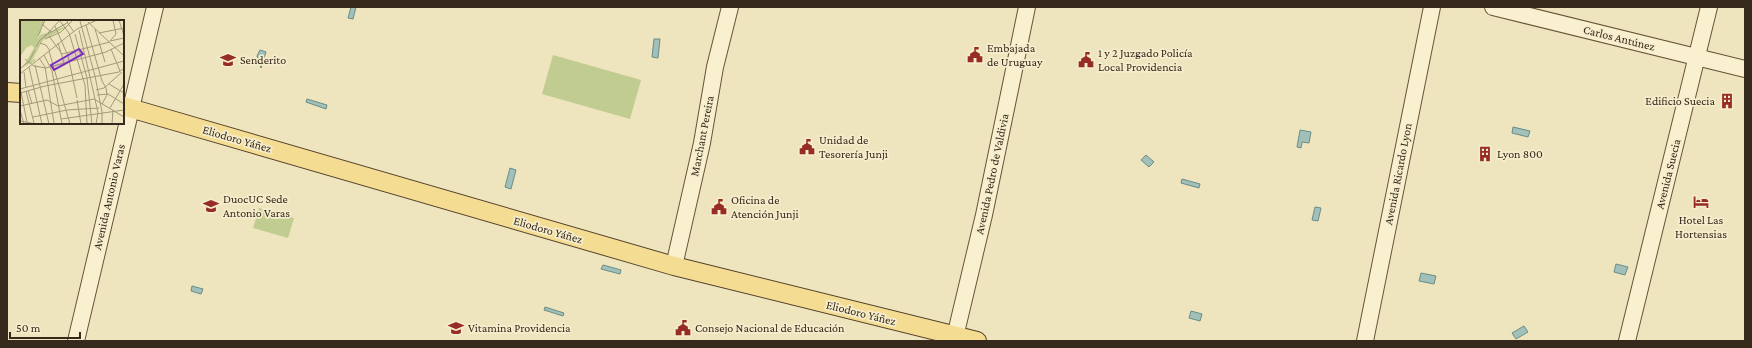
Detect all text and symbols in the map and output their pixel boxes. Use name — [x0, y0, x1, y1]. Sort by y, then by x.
inset map — [20, 20, 124, 124]
street label: Carlos Antúnez — [1582, 22, 1656, 54]
place label: Embajada de Uruguay — [987, 41, 1043, 69]
public building icon: Embajada de Uruguay — [966, 46, 984, 64]
place label: 1 y 2 Juzgado Policía Local Providencia — [1098, 46, 1193, 74]
school or university icon: Senderito — [219, 51, 237, 69]
public building icon: 1 y 2 Juzgado Policía Local Providencia — [1077, 51, 1095, 69]
place label: Senderito — [240, 53, 286, 67]
building icon: Edificio Suecia — [1718, 92, 1736, 110]
street label: Marchant Pereira — [687, 94, 717, 178]
place label: Edificio Suecia — [1645, 94, 1715, 108]
street label: Avenida Pedro de Valdivia — [972, 112, 1012, 236]
street label: Avenida Ricardo Lyon — [1381, 121, 1415, 226]
street label: Eliodoro Yáñez — [201, 122, 273, 156]
place label: Unidad de Tesorería Junji — [819, 133, 888, 161]
street label: Avenida Suecia — [1653, 137, 1684, 211]
public building icon: Unidad de Tesorería Junji — [798, 138, 816, 156]
street label: Avenida Antonio Varas — [90, 143, 128, 251]
building icon: Lyon 800 — [1476, 145, 1494, 163]
place label: Lyon 800 — [1497, 147, 1543, 161]
place label: DuocUC Sede Antonio Varas — [223, 192, 290, 220]
place label: Oficina de Atención Junji — [731, 193, 799, 221]
hotel icon: Hotel Las Hortensias — [1692, 193, 1710, 211]
school or university icon: DuocUC Sede Antonio Varas — [202, 197, 220, 215]
public building icon: Oficina de Atención Junji — [710, 198, 728, 216]
street label: Eliodoro Yáñez — [512, 213, 584, 247]
place label: Hotel Las Hortensias — [1675, 213, 1727, 241]
street label: Eliodoro Yáñez — [825, 298, 897, 328]
scale bar — [10, 314, 80, 340]
school or university icon: Vitamina Providencia — [447, 319, 465, 337]
public building icon: Consejo Nacional de Educación — [674, 319, 692, 337]
text: 50 m — [16, 321, 41, 335]
place label: Vitamina Providencia — [468, 321, 571, 335]
place label: Consejo Nacional de Educación — [695, 321, 845, 335]

